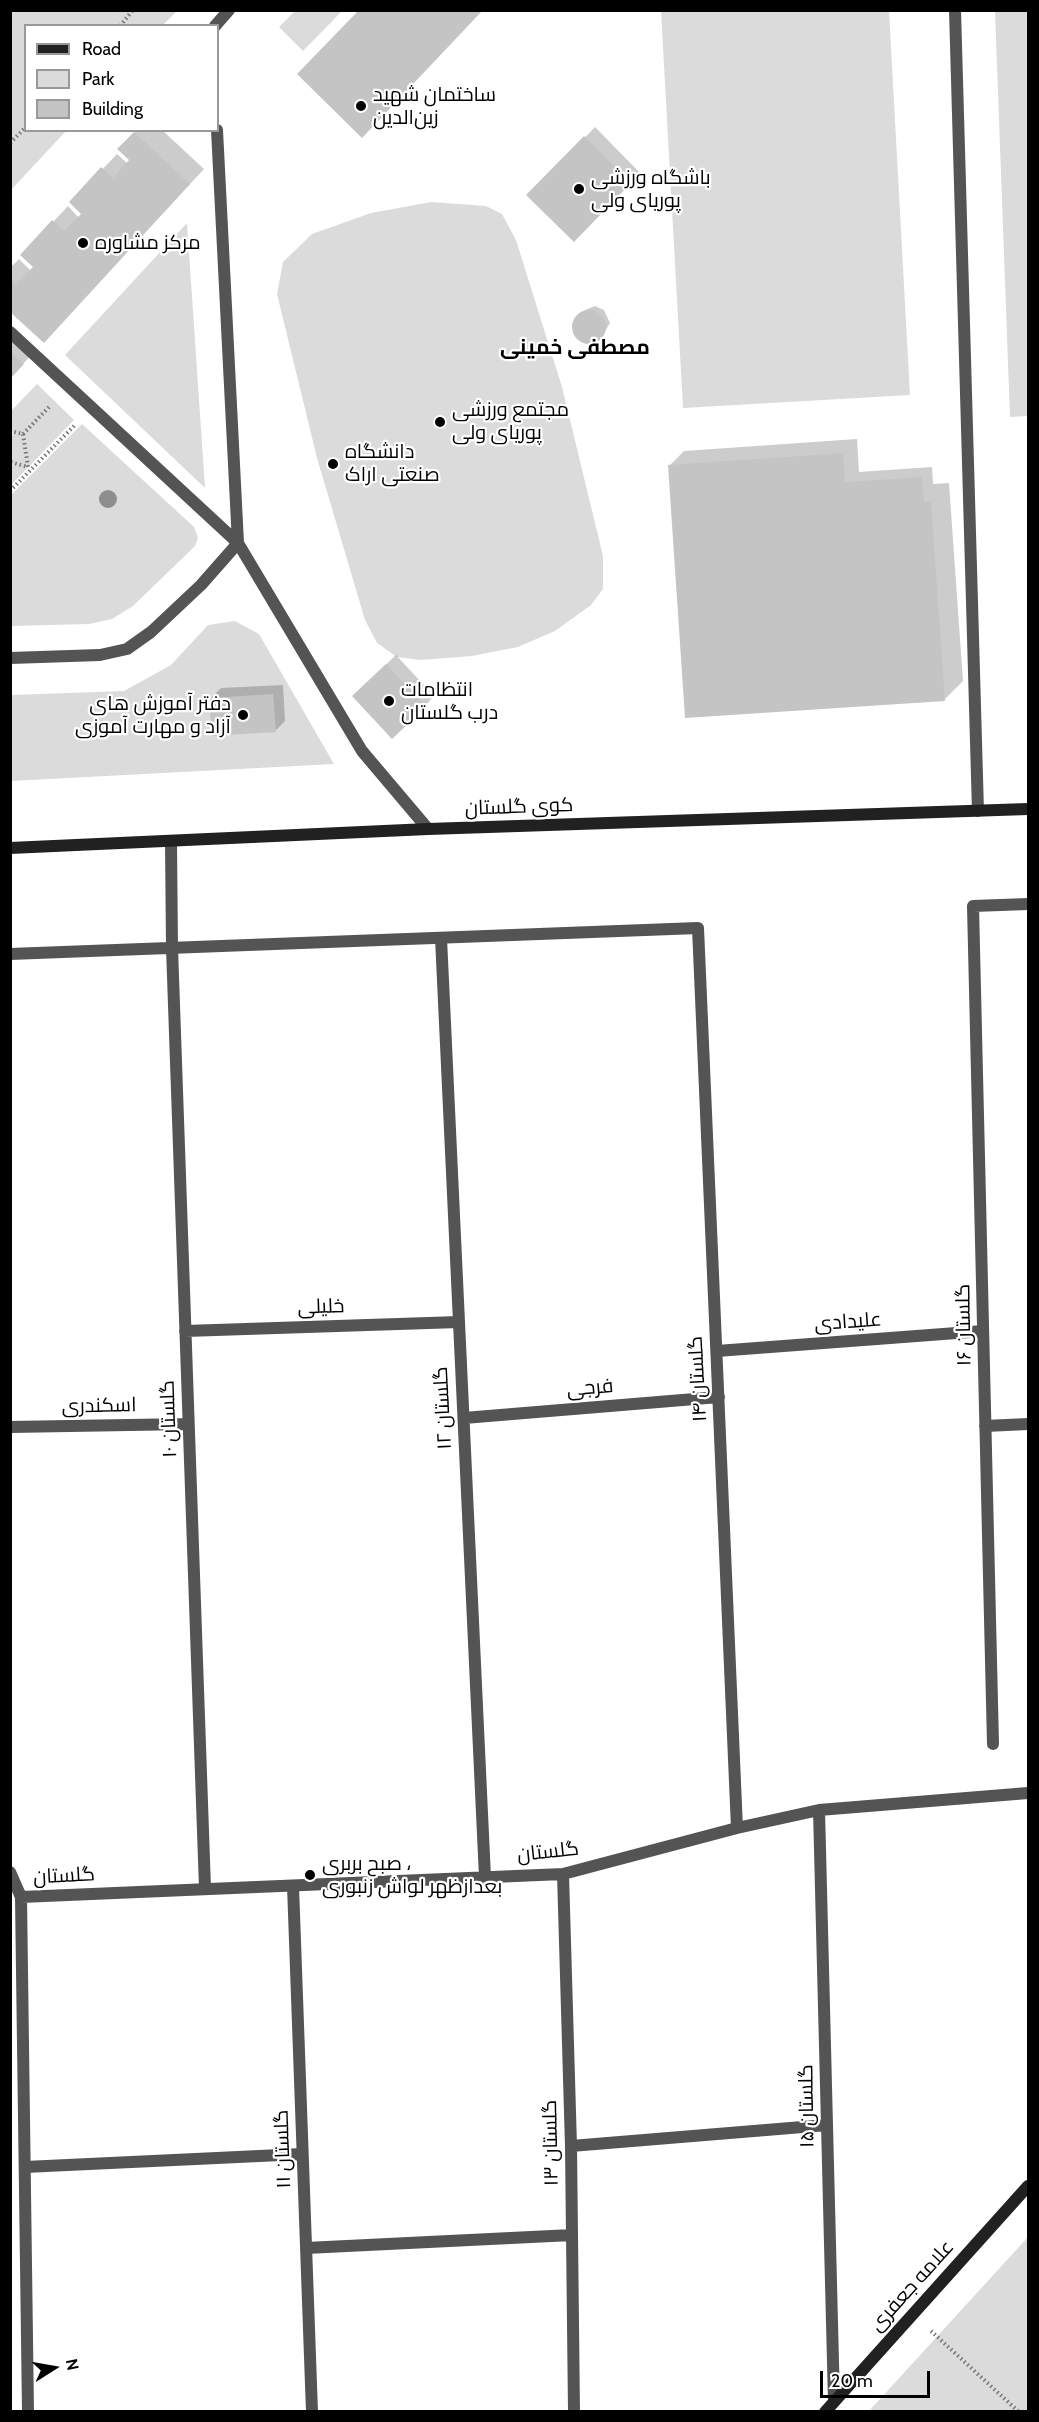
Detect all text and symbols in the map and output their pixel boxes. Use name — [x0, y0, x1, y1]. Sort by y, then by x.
legend — [24, 24, 219, 132]
text: Road — [82, 38, 121, 60]
text: Park — [82, 68, 114, 90]
place label: ساختمان شهید زین‌الدین — [373, 83, 496, 130]
text: Building — [82, 98, 143, 120]
marker: ساختمان شهید زین‌الدین — [354, 99, 368, 113]
place label: باشگاه ورزشی پوریای ولی — [591, 166, 711, 213]
marker: باشگاه ورزشی پوریای ولی — [572, 182, 586, 196]
place label: مرکز مشاوره — [95, 231, 201, 255]
marker: مرکز مشاوره — [76, 236, 90, 250]
district label: مصطفی خمینی — [500, 335, 650, 361]
place label: مجتمع ورزشی پوریای ولی — [452, 398, 569, 445]
marker: مجتمع ورزشی پوریای ولی — [433, 415, 447, 429]
place label: دانشگاه صنعتی اراک — [345, 440, 440, 487]
marker: دانشگاه صنعتی اراک — [326, 457, 340, 471]
place label: انتظامات درب گلستان — [401, 678, 498, 725]
place label: دفتر آموزش های آزاد و مهارت آموزی — [75, 692, 231, 739]
marker: انتظامات درب گلستان — [382, 694, 396, 708]
marker: دفتر آموزش های آزاد و مهارت آموزی — [236, 708, 250, 722]
street label: کوی گلستان — [464, 793, 574, 821]
street label: گلستان ۱۶ — [951, 1284, 977, 1366]
street label: خلیلی — [297, 1294, 345, 1320]
street label: علیدادی — [813, 1308, 883, 1336]
street label: گلستان ۱۴ — [684, 1335, 712, 1423]
street label: گلستان ۱۲ — [429, 1366, 457, 1450]
street label: فرجی — [566, 1374, 614, 1402]
street label: گلستان ۱۰ — [156, 1380, 182, 1458]
street label: اسکندری — [61, 1393, 137, 1419]
street label: گلستان — [516, 1837, 580, 1867]
place label: صبح بربری ، بعدازظهر لواش زنبوری — [322, 1852, 502, 1899]
street label: گلستان — [32, 1862, 96, 1890]
marker: صبح بربری ، بعدازظهر لواش زنبوری — [303, 1868, 317, 1882]
street label: گلستان ۱۵ — [794, 2064, 820, 2148]
street label: گلستان ۱۳ — [538, 2100, 564, 2186]
street label: گلستان ۱۱ — [270, 2109, 296, 2189]
street label: علامه جعفری — [865, 2235, 959, 2337]
north arrow — [24, 2338, 84, 2398]
text: N — [62, 2357, 83, 2372]
scale bar — [823, 2359, 932, 2397]
text: 20 m — [831, 2370, 873, 2392]

